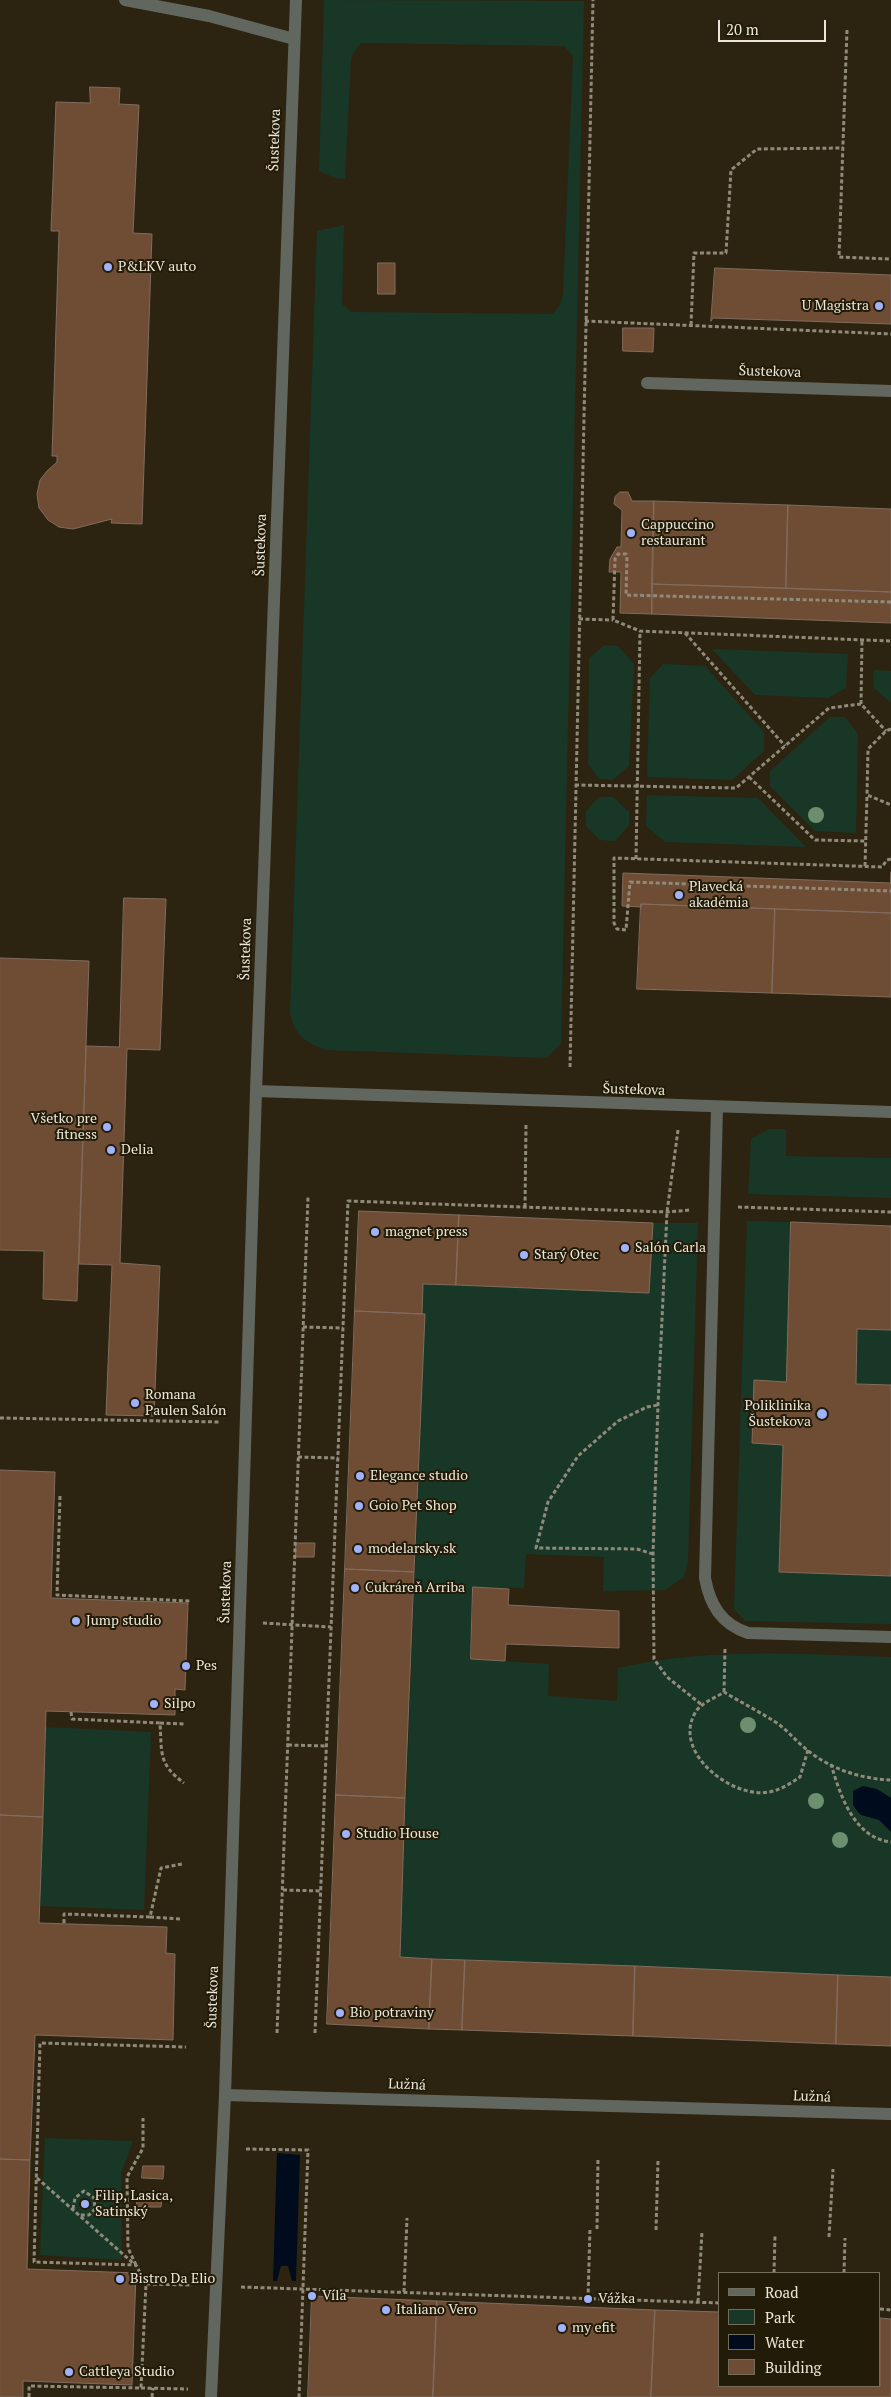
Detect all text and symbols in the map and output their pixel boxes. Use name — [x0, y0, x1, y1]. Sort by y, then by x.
scale bar — [721, 10, 828, 42]
text: 20 m — [726, 19, 759, 39]
street label: Šustekova — [266, 108, 284, 172]
place label: P&LKV auto — [118, 259, 196, 275]
marker: P&LKV auto — [102, 261, 114, 273]
place label: U Magistra — [802, 298, 869, 314]
marker: U Magistra — [873, 300, 885, 312]
street label: Šustekova — [738, 363, 802, 381]
street label: Šustekova — [252, 513, 270, 577]
place label: Cappuccino restaurant — [641, 517, 714, 550]
marker: Cappuccino restaurant — [625, 527, 637, 539]
place label: Plavecká akadémia — [689, 879, 749, 912]
marker: Plavecká akadémia — [673, 889, 685, 901]
street label: Šustekova — [237, 917, 255, 981]
street label: Šustekova — [602, 1081, 666, 1099]
place label: Všetko pre fitness — [31, 1111, 97, 1144]
marker: Všetko pre fitness — [101, 1121, 113, 1133]
place label: Delia — [121, 1142, 153, 1158]
marker: Delia — [105, 1144, 117, 1156]
place label: magnet press — [385, 1224, 468, 1240]
marker: magnet press — [369, 1226, 381, 1238]
place label: Salón Carla — [635, 1240, 706, 1256]
marker: Salón Carla — [619, 1242, 631, 1254]
place label: Starý Otec — [534, 1247, 599, 1263]
marker: Starý Otec — [518, 1249, 530, 1261]
place label: Romana Paulen Salón — [145, 1387, 226, 1420]
marker: Romana Paulen Salón — [129, 1397, 141, 1409]
place label: Poliklinika Šustekova — [744, 1398, 811, 1430]
marker: Poliklinika Šustekova — [815, 1407, 829, 1421]
place label: Elegance studio — [370, 1468, 468, 1484]
marker: Elegance studio — [354, 1470, 366, 1482]
place label: Goio Pet Shop — [369, 1498, 457, 1514]
marker: Goio Pet Shop — [353, 1500, 365, 1512]
place label: modelarsky.sk — [368, 1541, 456, 1557]
marker: modelarsky.sk — [352, 1543, 364, 1555]
street label: Šustekova — [217, 1560, 235, 1624]
place label: Cukráreň Arriba — [365, 1580, 465, 1596]
marker: Cukráreň Arriba — [349, 1582, 361, 1594]
place label: Jump studio — [86, 1613, 161, 1629]
marker: Jump studio — [70, 1615, 82, 1627]
place label: Pes — [196, 1658, 217, 1674]
marker: Pes — [180, 1660, 192, 1672]
place label: Silpo — [164, 1696, 196, 1712]
marker: Silpo — [148, 1698, 160, 1710]
place label: Studio House — [356, 1826, 439, 1842]
marker: Studio House — [340, 1828, 352, 1840]
street label: Šustekova — [204, 1965, 222, 2029]
place label: Bio potraviny — [350, 2005, 434, 2021]
marker: Bio potraviny — [334, 2007, 346, 2019]
street label: Lužná — [388, 2076, 426, 2094]
street label: Lužná — [793, 2088, 831, 2106]
place label: Filip, Lasica, Satinský — [95, 2188, 173, 2220]
marker: Filip, Lasica, Satinský — [79, 2198, 91, 2210]
place label: Bistro Da Elio — [130, 2271, 215, 2287]
legend — [718, 2272, 881, 2387]
marker: Bistro Da Elio — [114, 2273, 126, 2285]
text: Road — [765, 2282, 798, 2302]
place label: Víla — [322, 2288, 347, 2304]
marker: Víla — [306, 2290, 318, 2302]
place label: Vážka — [598, 2291, 635, 2307]
marker: Vážka — [582, 2293, 594, 2305]
place label: Italiano Vero — [396, 2302, 477, 2318]
marker: Italiano Vero — [380, 2304, 392, 2316]
text: Park — [765, 2307, 795, 2327]
place label: my efit — [572, 2320, 615, 2336]
marker: my efit — [556, 2322, 568, 2334]
text: Water — [765, 2332, 804, 2352]
text: Building — [765, 2357, 822, 2377]
place label: Cattleya Studio — [79, 2364, 174, 2380]
marker: Cattleya Studio — [63, 2366, 75, 2378]

